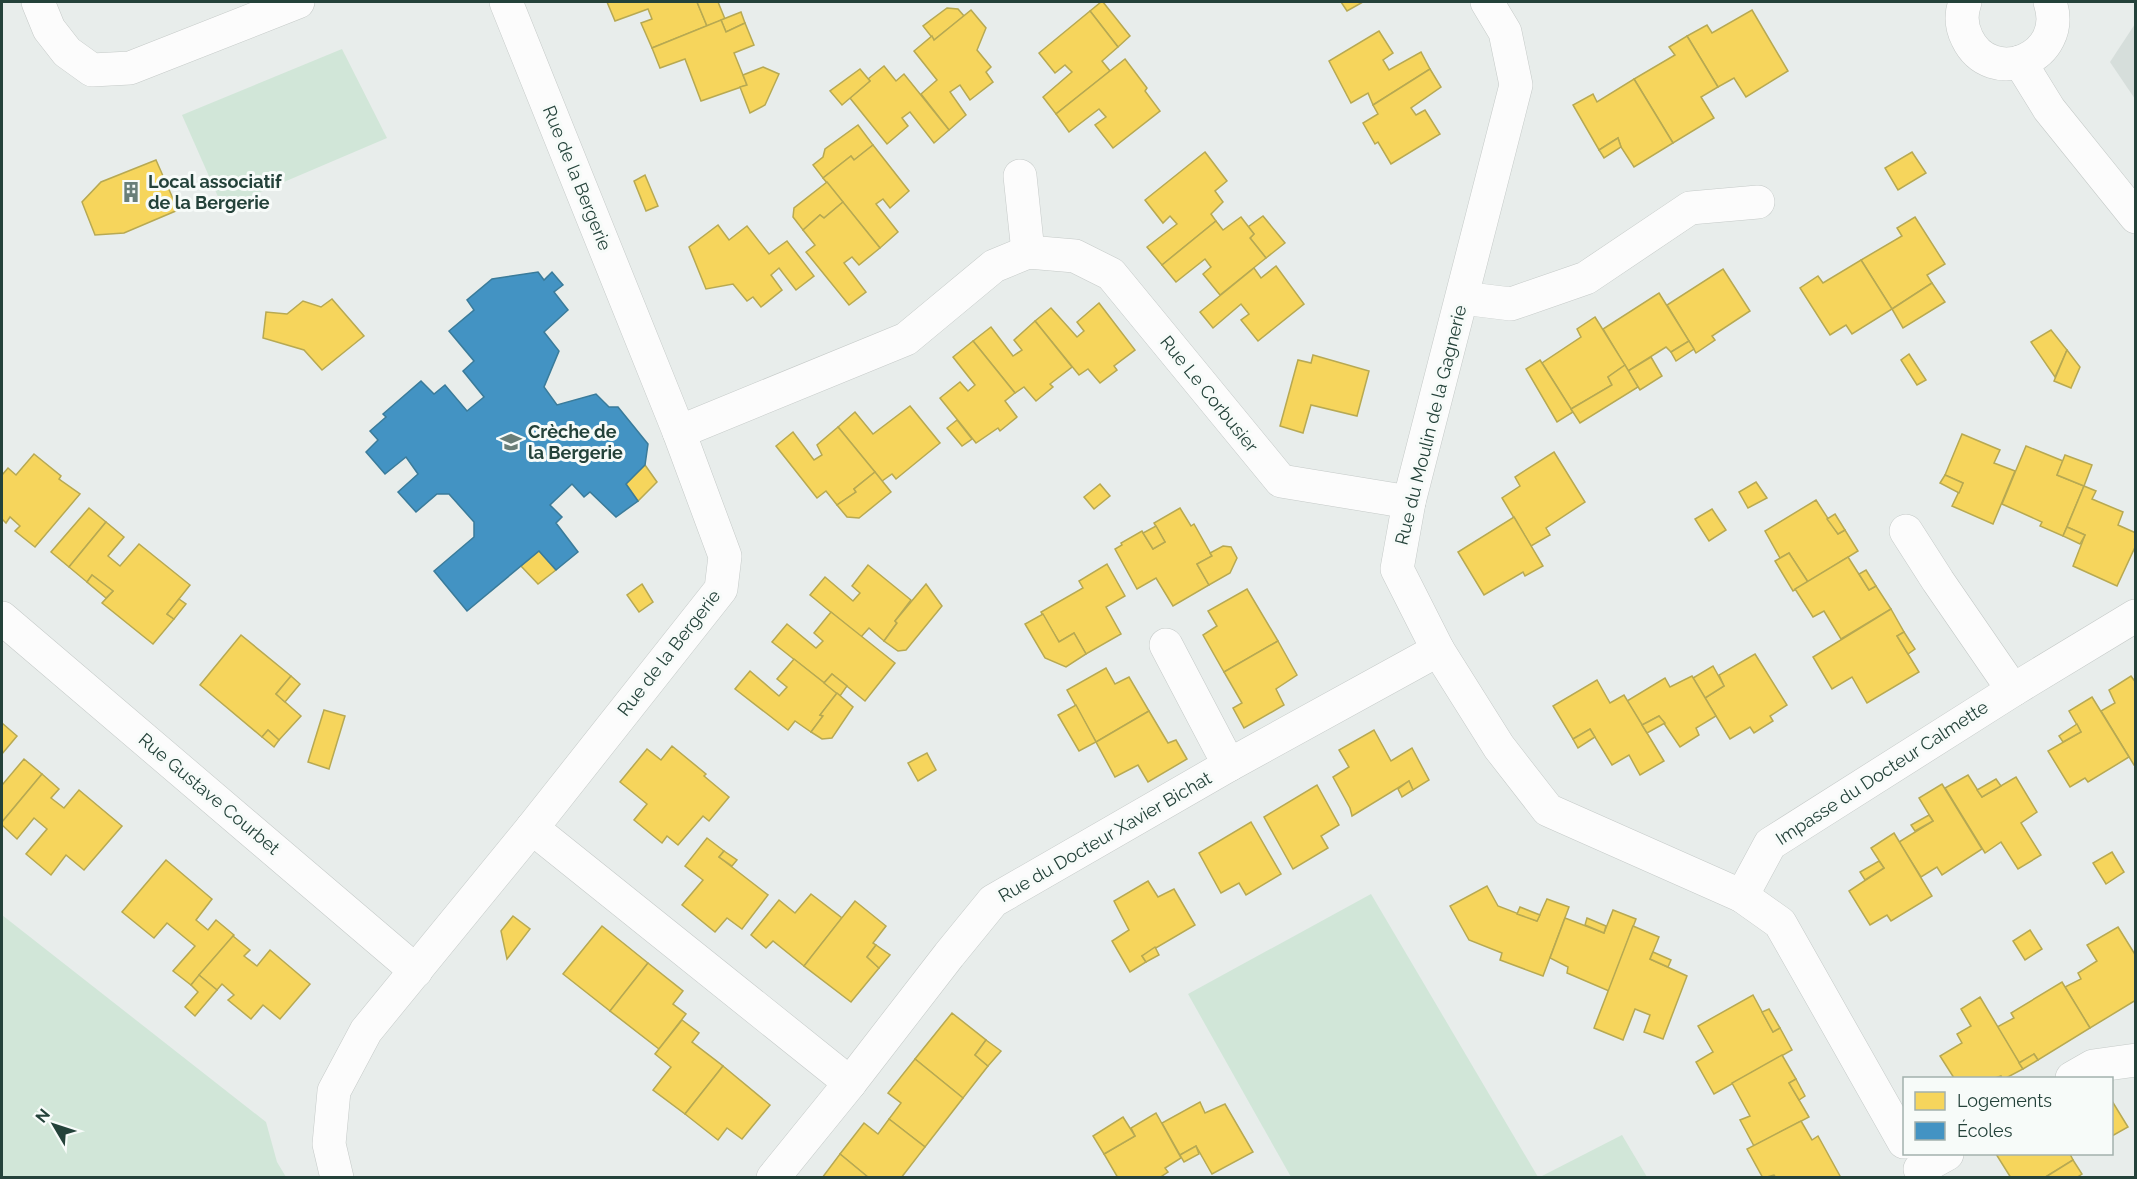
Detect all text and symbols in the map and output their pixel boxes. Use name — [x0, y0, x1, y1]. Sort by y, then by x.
street label: Rue de la Bergerie — [539, 102, 616, 254]
place label: Local associatif de la Bergerie — [148, 171, 283, 213]
building icon: Local associatif de la Bergerie — [119, 180, 143, 204]
street label: Rue du Moulin de la Gagnerie — [1391, 302, 1471, 547]
street label: Rue Le Corbusier — [1156, 331, 1263, 457]
place label: Crèche de la Bergerie — [528, 421, 623, 463]
school or university icon: Crèche de la Bergerie — [499, 430, 523, 454]
street label: Rue de la Bergerie — [613, 585, 725, 720]
street label: Impasse du Docteur Calmette — [1772, 696, 1992, 849]
street label: Rue Gustave Courbet — [135, 729, 284, 859]
street label: Rue du Docteur Xavier Bichat — [995, 767, 1215, 906]
legend — [1903, 1077, 2113, 1155]
text: Logements — [1957, 1090, 2052, 1111]
north arrow — [24, 1095, 84, 1155]
text: N — [32, 1105, 54, 1127]
text: Écoles — [1957, 1119, 2013, 1141]

